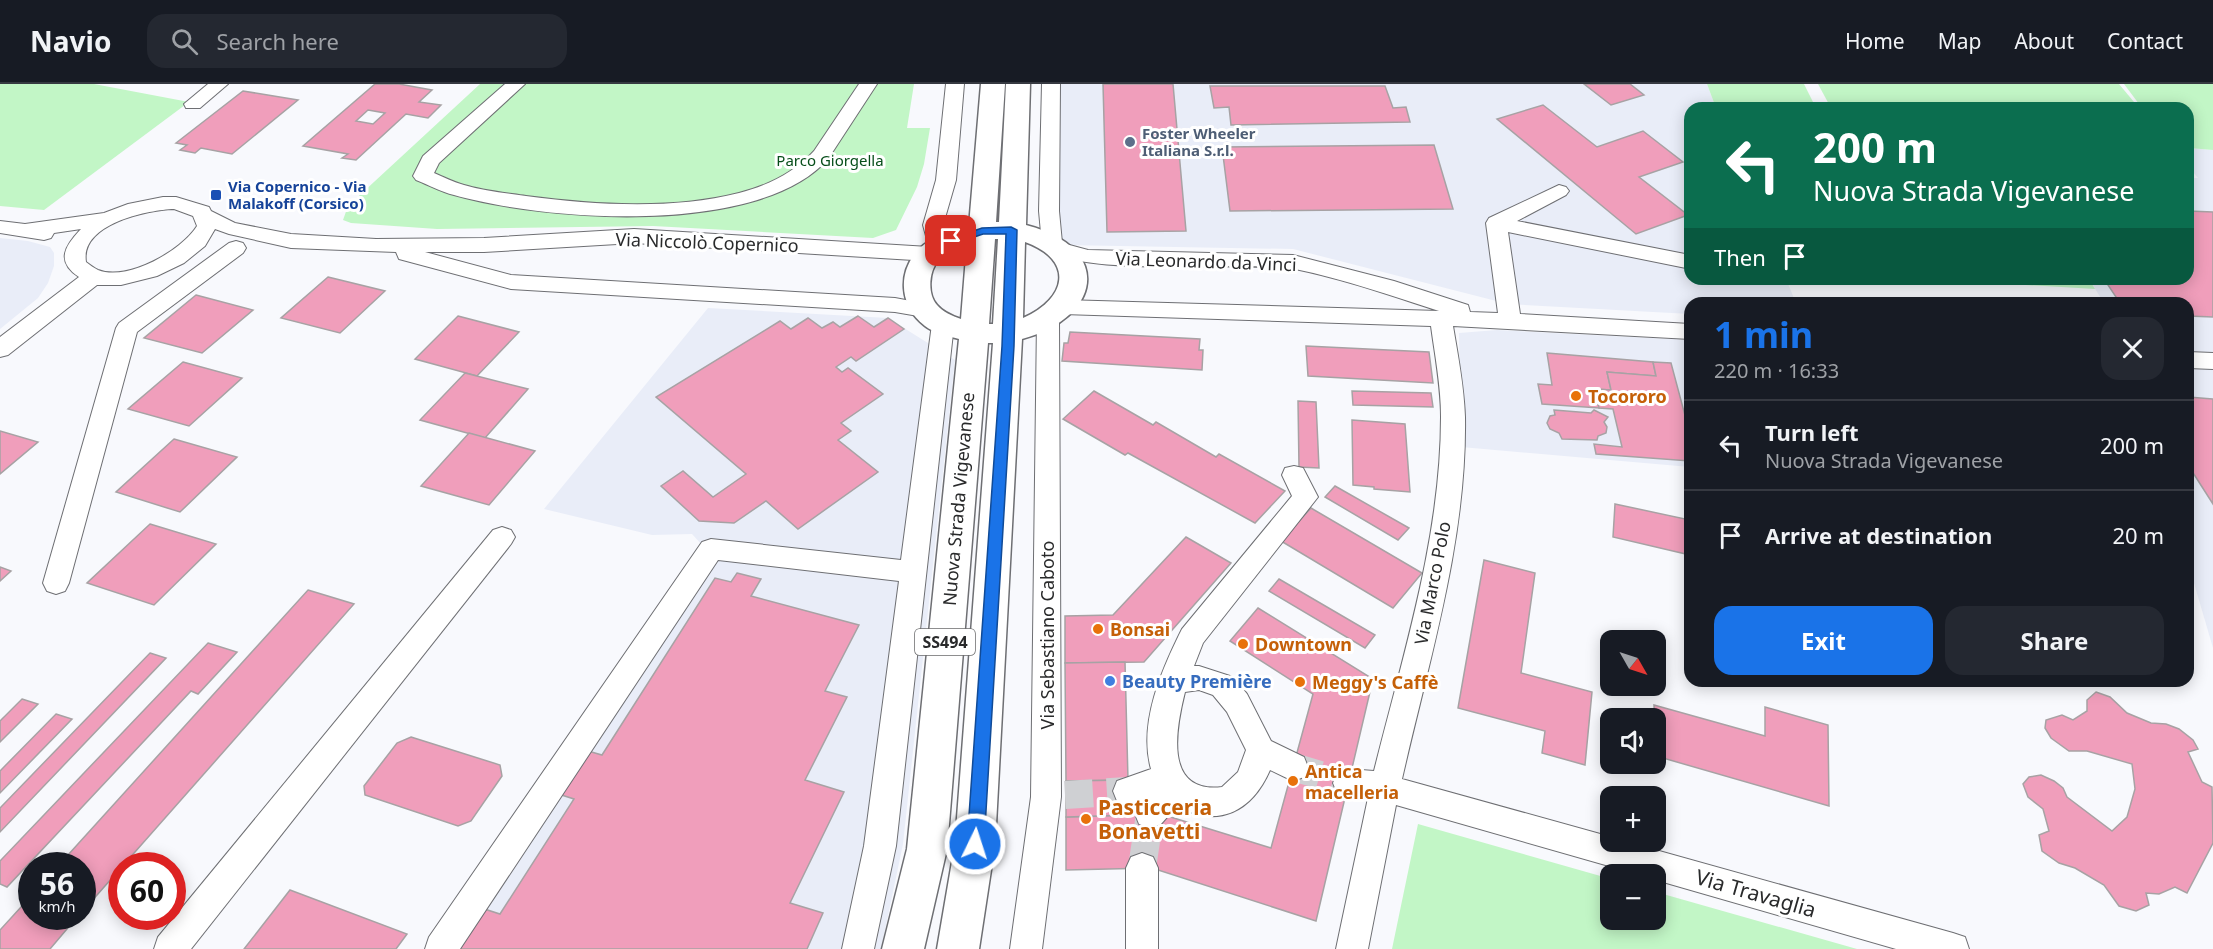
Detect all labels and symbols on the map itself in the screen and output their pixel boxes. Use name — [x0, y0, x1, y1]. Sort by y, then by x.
place label: Foster Wheeler Italiana S.r.l. — [1142, 123, 1256, 160]
marker: Foster Wheeler Italiana S.r.l. — [1123, 135, 1137, 149]
park label: Parco Giorgella — [776, 150, 884, 170]
place label: Via Copernico - Via Malakoff (Corsico) — [228, 176, 366, 213]
marker: Via Copernico - Via Malakoff (Corsico) — [209, 188, 223, 202]
pin — [925, 215, 976, 266]
street label: Via Niccolò Copernico — [615, 227, 799, 257]
street label: Via Leonardo da Vinci — [1115, 246, 1297, 276]
place label: Tocororo — [1588, 384, 1667, 408]
marker: Tocororo — [1569, 389, 1583, 403]
street label: Nuova Strada Vigevanese — [937, 391, 979, 607]
street label: Via Marco Polo — [1408, 519, 1456, 647]
street label: Via Sebastiano Caboto — [1035, 541, 1059, 729]
place label: Bonsai — [1110, 617, 1170, 641]
marker: Bonsai — [1091, 622, 1105, 636]
road number: SS494 — [915, 629, 975, 655]
north arrow — [1600, 630, 1666, 696]
place label: Downtown — [1255, 632, 1352, 656]
marker: Downtown — [1236, 637, 1250, 651]
place label: Beauty Première — [1122, 669, 1272, 693]
place label: Meggy's Caffè — [1312, 670, 1438, 694]
marker: Beauty Première — [1103, 674, 1117, 688]
marker: Meggy's Caffè — [1293, 675, 1307, 689]
place label: Antica macelleria — [1305, 759, 1399, 804]
marker: Antica macelleria — [1286, 774, 1300, 788]
place label: Pasticceria Bonavetti — [1098, 793, 1212, 845]
position arrow — [943, 812, 1007, 876]
marker: Pasticceria Bonavetti — [1079, 812, 1093, 826]
speed limit sign: 60 — [108, 852, 186, 930]
street label: Via Travaglia — [1693, 862, 1819, 924]

